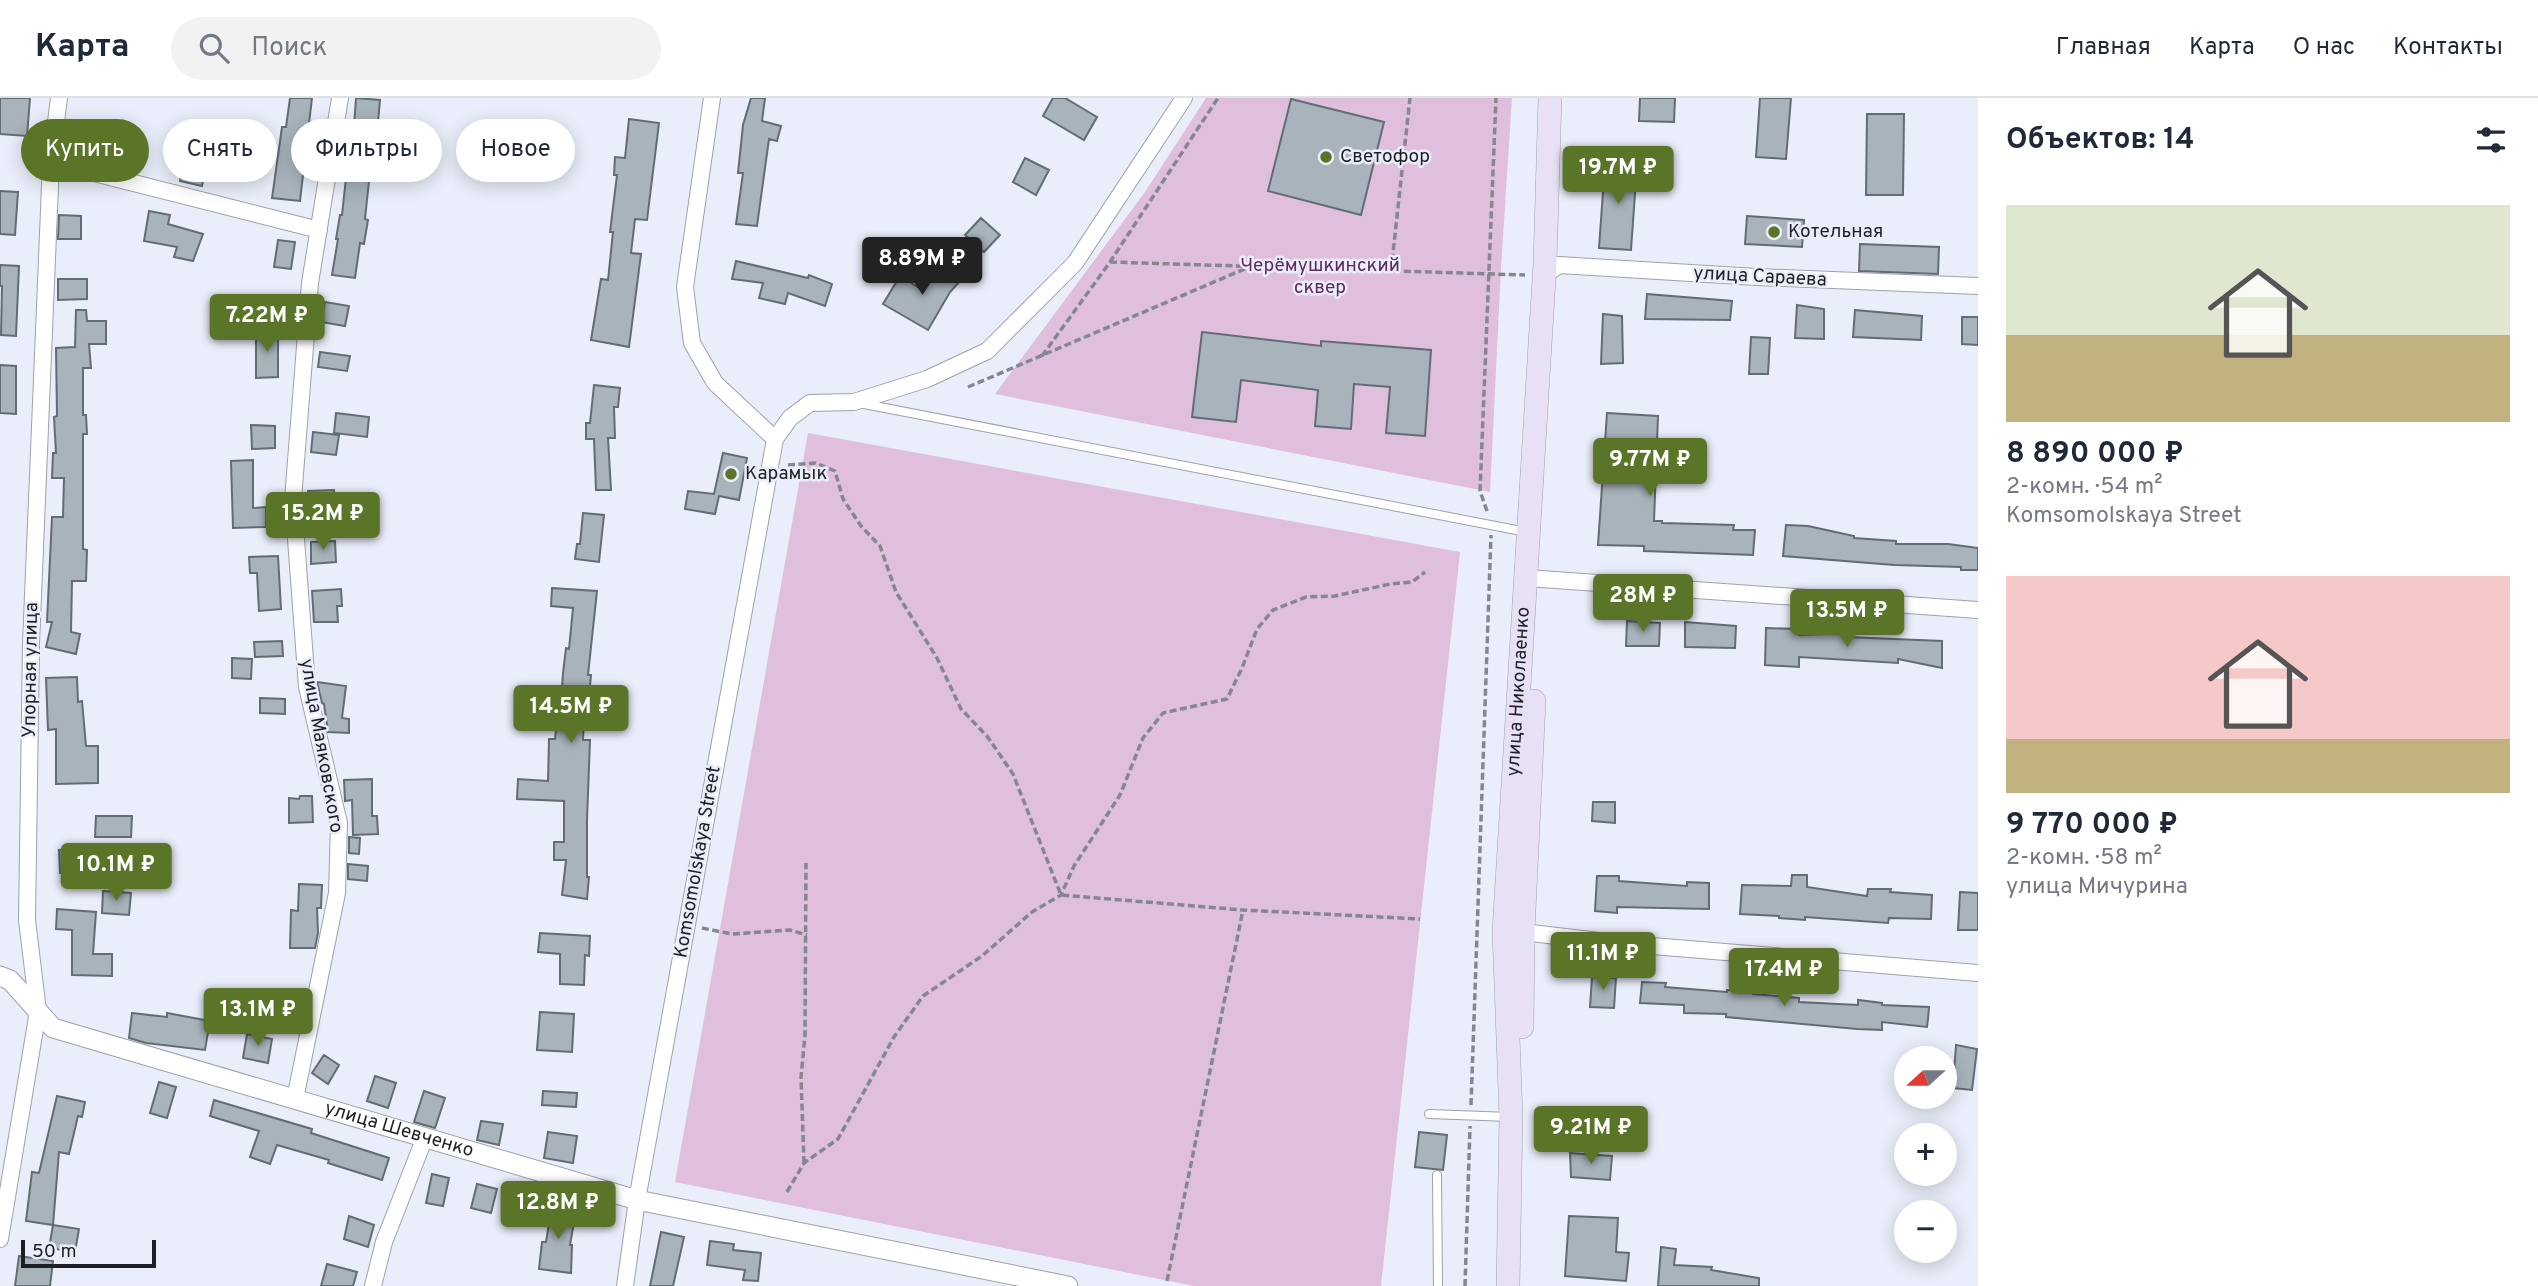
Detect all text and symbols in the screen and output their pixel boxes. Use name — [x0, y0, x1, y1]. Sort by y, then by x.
search box — [171, 17, 661, 80]
text: Карта — [35, 27, 129, 69]
icon: search — [195, 29, 233, 67]
text: Поиск — [251, 32, 327, 65]
text: Главная — [2056, 33, 2151, 63]
text: Карта — [2189, 33, 2255, 63]
text: О нас — [2293, 33, 2355, 63]
text: Контакты — [2393, 33, 2503, 63]
chip: Купить — [21, 119, 149, 182]
chip: Снять — [163, 119, 277, 182]
chip: Фильтры — [291, 119, 442, 182]
chip: Новое — [456, 119, 575, 182]
icon: filters — [2472, 121, 2510, 159]
text: Объектов: 14 — [2006, 122, 2194, 159]
place label: Светофор — [1340, 145, 1430, 169]
pin: 19.7M ₽ — [1553, 146, 1683, 206]
marker: Светофор — [1318, 149, 1334, 165]
text: 19.7M ₽ — [1579, 154, 1657, 183]
place label: Котельная — [1788, 220, 1883, 244]
marker: Котельная — [1766, 224, 1782, 240]
pin: 8.89M ₽ — [857, 238, 987, 297]
text: 8.89M ₽ — [878, 245, 966, 274]
icon: home — [2195, 250, 2321, 376]
park label: Черёмушкинский сквер — [1240, 254, 1400, 300]
street label: улица Сараева — [1693, 262, 1827, 292]
pin: 7.22M ₽ — [202, 294, 332, 354]
text: 7.22M ₽ — [226, 302, 308, 331]
text: 8 890 000 ₽ — [2006, 436, 2184, 473]
pin: 9.77M ₽ — [1585, 438, 1715, 498]
text: 9.77M ₽ — [1609, 446, 1691, 475]
place label: Карамык — [745, 462, 827, 486]
marker: Карамык — [723, 466, 739, 482]
text: 2-комн. · 54 m² — [2006, 473, 2162, 502]
pin: 15.2M ₽ — [258, 492, 388, 552]
text: 15.2M ₽ — [282, 500, 364, 529]
text: Komsomolskaya Street — [2006, 502, 2242, 531]
pin: 28M ₽ — [1594, 574, 1692, 634]
text: 28M ₽ — [1609, 582, 1677, 611]
pin: 13.5M ₽ — [1782, 589, 1912, 649]
text: 13.5M ₽ — [1806, 597, 1888, 626]
street label: Упорная улица — [18, 602, 44, 738]
street label: улица Николаенко — [1502, 606, 1536, 777]
icon: home — [2195, 621, 2321, 747]
street label: улица Маяковского — [294, 657, 348, 835]
pin: 14.5M ₽ — [506, 686, 636, 745]
text: 14.5M ₽ — [529, 693, 613, 722]
street label: Komsomolskaya Street — [669, 764, 727, 960]
text: 9 770 000 ₽ — [2006, 807, 2178, 844]
pin: 10.1M ₽ — [51, 844, 181, 903]
text: 2-комн. · 58 m² — [2006, 844, 2162, 873]
text: 10.1M ₽ — [77, 851, 155, 880]
text: улица Мичурина — [2006, 873, 2188, 902]
pin: 11.1M ₽ — [1538, 932, 1668, 992]
text: 11.1M ₽ — [1567, 940, 1639, 969]
pin: 17.4M ₽ — [1719, 948, 1849, 1008]
text: 17.4M ₽ — [1745, 956, 1823, 985]
pin: 13.1M ₽ — [193, 988, 323, 1048]
text: 13.1M ₽ — [220, 996, 296, 1025]
north arrow — [1894, 1046, 1956, 1110]
map controls — [1894, 1046, 1957, 1263]
street label: улица Шевченко — [322, 1097, 476, 1163]
pin: 9.21M ₽ — [1526, 1107, 1656, 1166]
text: 9.21M ₽ — [1550, 1114, 1632, 1143]
button: + — [1894, 1123, 1957, 1186]
pin: 12.8M ₽ — [493, 1182, 623, 1241]
text: 12.8M ₽ — [517, 1189, 599, 1218]
button: − — [1894, 1200, 1957, 1263]
scale bar — [21, 1237, 156, 1269]
text: 50 m — [32, 1240, 77, 1264]

